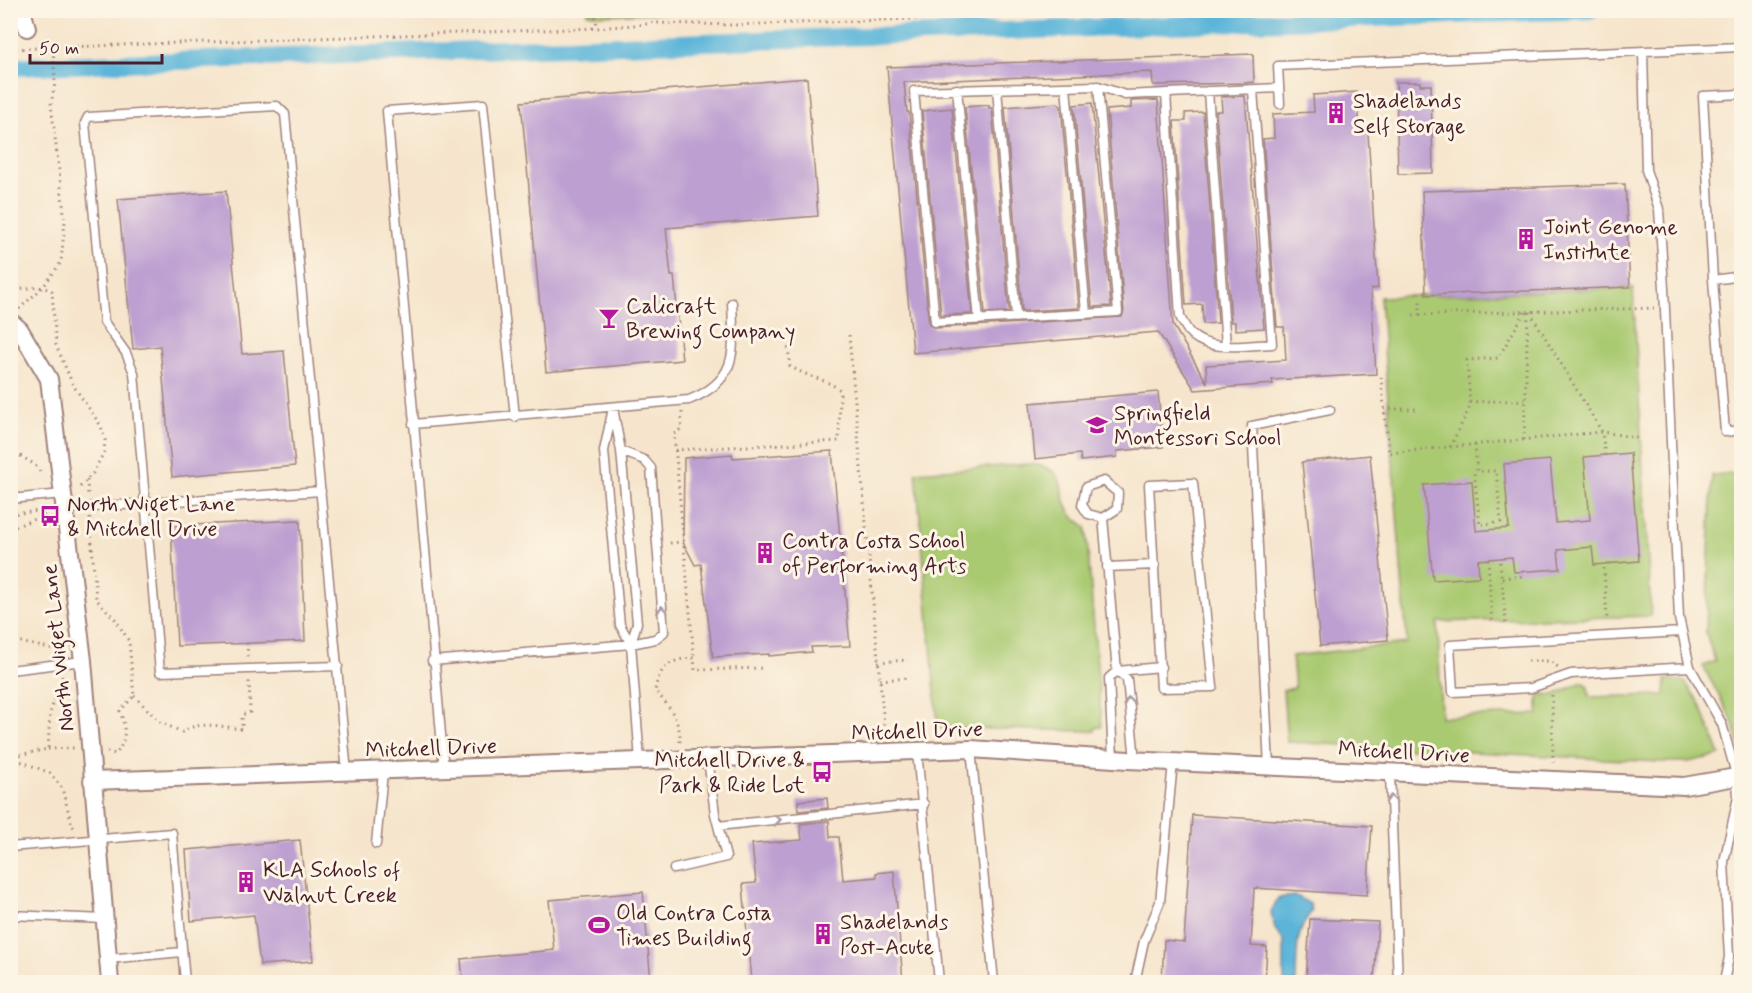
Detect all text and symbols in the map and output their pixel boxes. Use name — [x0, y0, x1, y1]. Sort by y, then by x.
scale bar — [30, 27, 162, 65]
text: 50 m — [39, 37, 79, 61]
place label: Shadelands Self Storage — [1353, 88, 1465, 142]
building icon: Shadelands Self Storage — [1324, 101, 1348, 125]
place label: Joint Genome Institute — [1543, 214, 1678, 267]
building icon: Joint Genome Institute — [1514, 227, 1538, 251]
place label: Calicraft Brewing Company — [626, 293, 796, 349]
bar icon: Calicraft Brewing Company — [597, 306, 621, 330]
place label: Springfield Montessori School — [1114, 400, 1281, 453]
school or university icon: Springfield Montessori School — [1085, 413, 1109, 437]
place label: North Wiget Lane & Mitchell Drive — [67, 491, 235, 544]
bus stop icon: North Wiget Lane & Mitchell Drive — [38, 504, 62, 528]
place label: Contra Costa School of Performing Arts — [782, 528, 967, 583]
building icon: Contra Costa School of Performing Arts — [753, 541, 777, 565]
street label: North Wiget Lane — [36, 562, 85, 733]
one-way arrow — [656, 605, 669, 614]
one-way arrow — [1123, 697, 1136, 706]
street label: Mitchell Drive — [851, 716, 983, 748]
street label: Mitchell Drive — [365, 733, 497, 765]
street label: Mitchell Drive — [1337, 736, 1470, 770]
place label: Mitchell Drive & Park & Ride Lot — [655, 747, 805, 800]
bus stop icon: Mitchell Drive & Park & Ride Lot — [810, 760, 834, 784]
one-way arrow — [1385, 794, 1397, 803]
one-way arrow — [772, 814, 781, 826]
place label: KLA Schools of Walnut Creek — [263, 857, 400, 910]
building icon: KLA Schools of Walnut Creek — [234, 870, 258, 894]
place label: Old Contra Costa Times Building — [616, 900, 772, 956]
place label: Shadelands Post-Acute — [840, 909, 949, 962]
sports icon: Old Contra Costa Times Building — [587, 913, 611, 937]
building icon: Shadelands Post-Acute — [811, 922, 835, 946]

